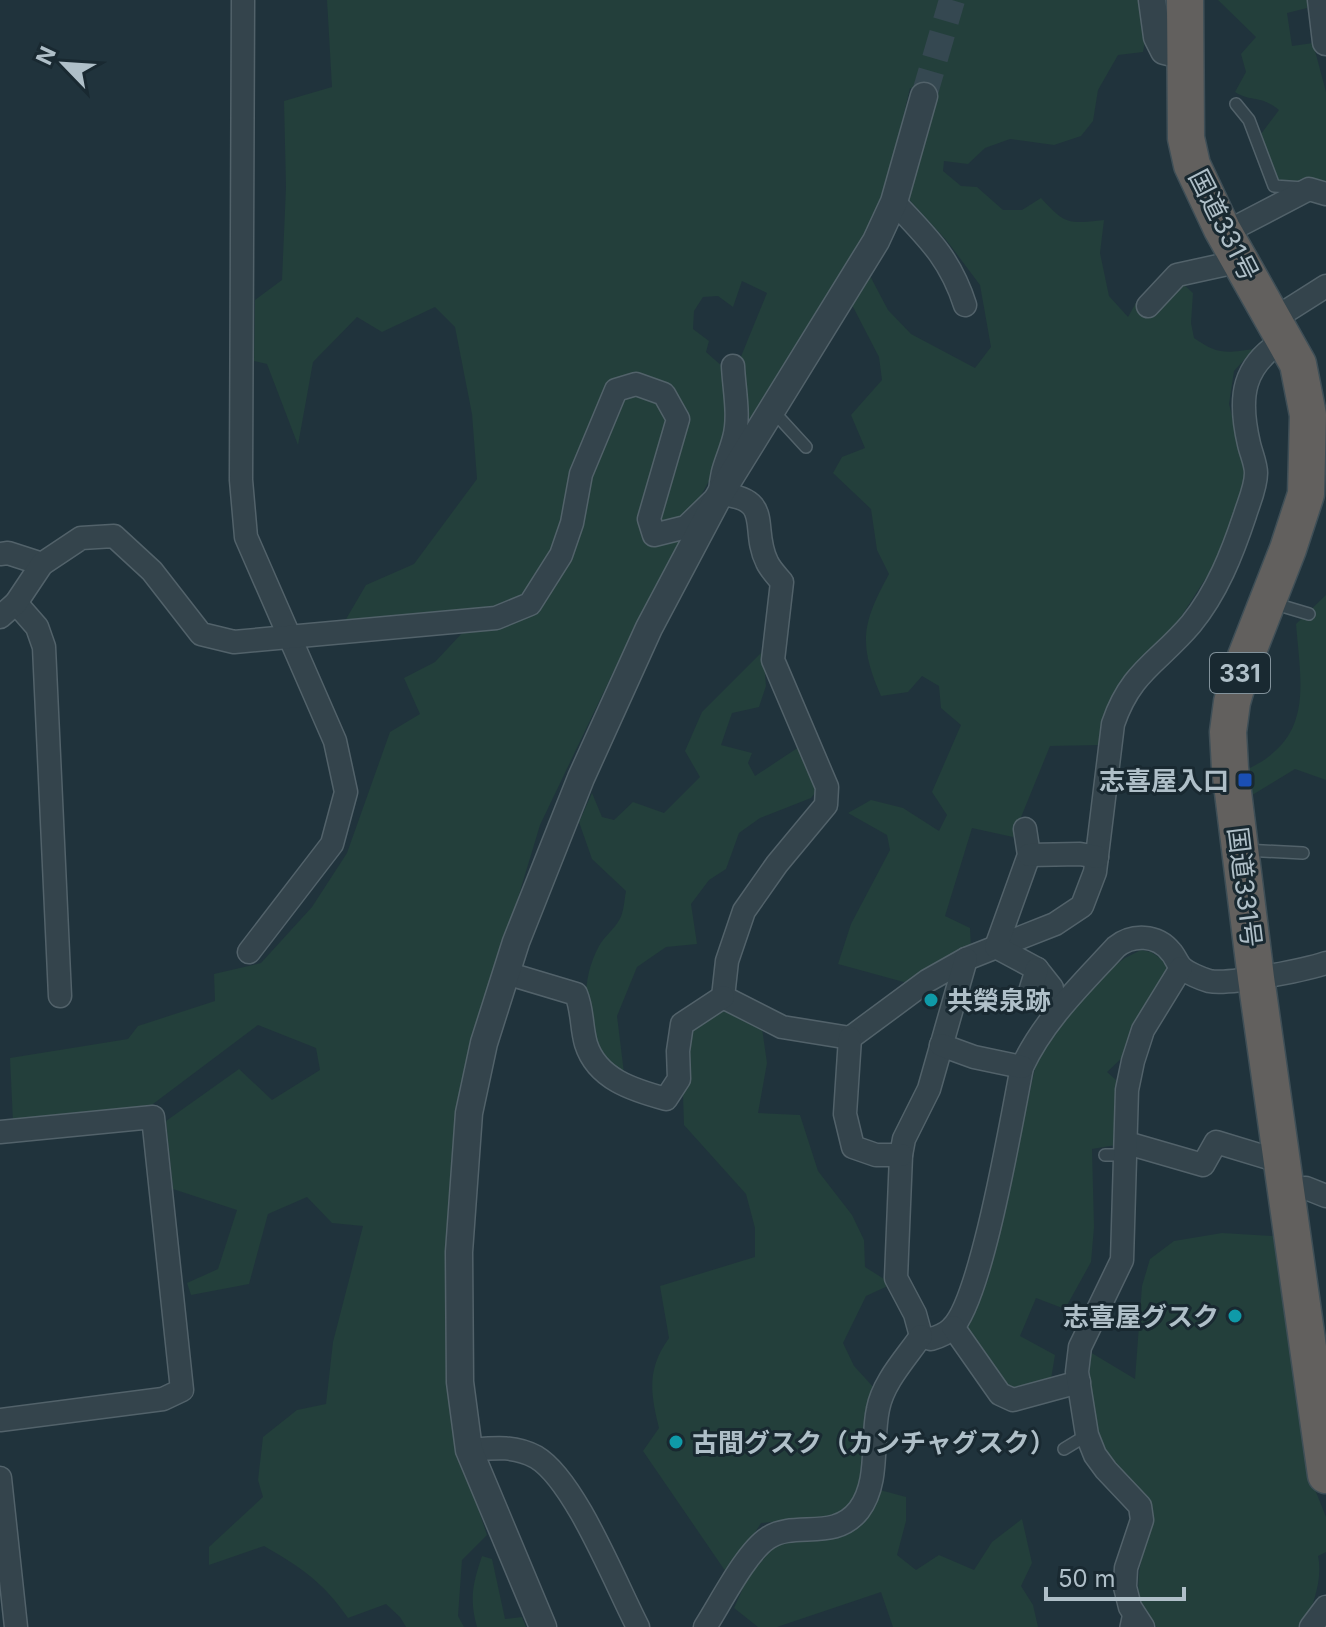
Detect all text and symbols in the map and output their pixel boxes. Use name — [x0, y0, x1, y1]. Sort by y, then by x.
north arrow — [24, 24, 104, 104]
text: N — [31, 42, 61, 69]
street label: 国道331号 — [1183, 164, 1265, 286]
road number: 331 — [1210, 653, 1270, 693]
place label: 志喜屋入口 — [1099, 765, 1229, 796]
marker: 志喜屋入口 — [1236, 771, 1254, 789]
street label: 国道331号 — [1222, 825, 1268, 949]
place label: 共榮泉跡 — [947, 985, 1051, 1016]
marker: 共榮泉跡 — [922, 991, 940, 1009]
place label: 志喜屋グスク — [1063, 1301, 1219, 1332]
marker: 志喜屋グスク — [1226, 1307, 1244, 1325]
place label: 古間グスク（カンチャグスク） — [692, 1427, 1056, 1458]
marker: 古間グスク（カンチャグスク） — [667, 1433, 685, 1451]
scale bar — [1046, 1551, 1184, 1601]
text: 50 m — [1058, 1564, 1116, 1593]

